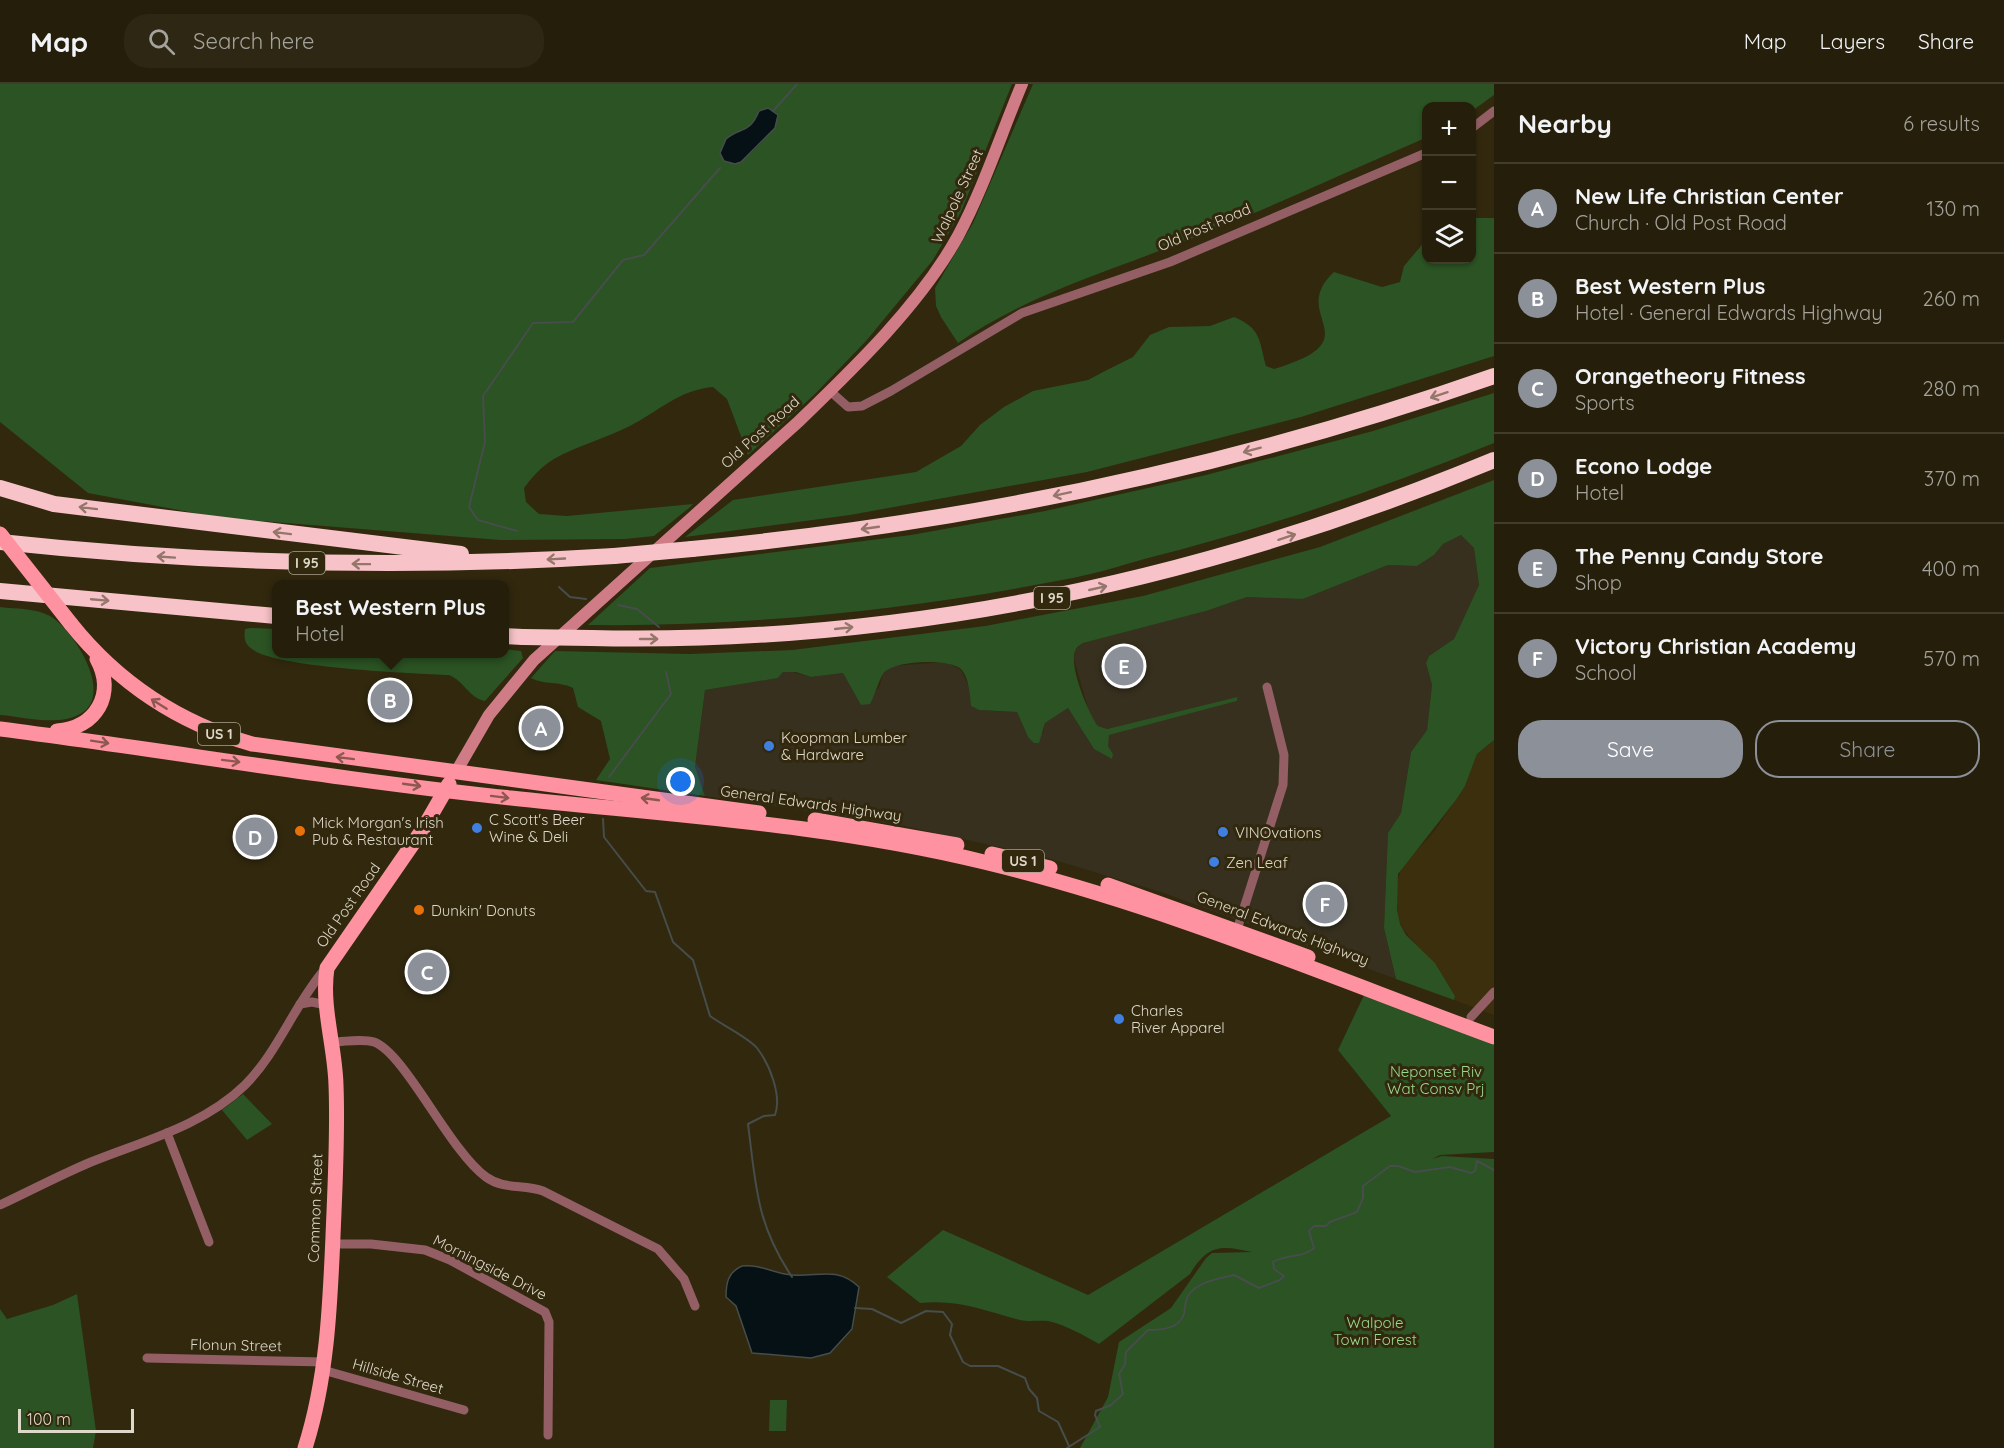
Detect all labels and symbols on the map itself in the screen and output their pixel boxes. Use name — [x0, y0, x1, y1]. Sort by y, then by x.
street label: Walpole Street — [927, 146, 987, 246]
street label: Old Post Road — [1155, 199, 1253, 255]
one-way arrow — [1430, 390, 1449, 401]
street label: Old Post Road — [717, 392, 803, 472]
one-way arrow — [1242, 445, 1261, 456]
one-way arrow — [1053, 489, 1072, 501]
one-way arrow — [79, 503, 98, 514]
one-way arrow — [860, 523, 880, 534]
one-way arrow — [272, 527, 292, 538]
one-way arrow — [1277, 531, 1296, 542]
one-way arrow — [156, 551, 176, 562]
road number: I 95 — [289, 552, 325, 574]
one-way arrow — [546, 553, 566, 564]
one-way arrow — [351, 558, 371, 570]
one-way arrow — [1089, 581, 1108, 593]
road number: I 95 — [1034, 587, 1070, 609]
one-way arrow — [90, 595, 110, 606]
one-way arrow — [833, 622, 853, 633]
one-way arrow — [639, 633, 659, 645]
pin: E — [1104, 644, 1144, 688]
pin: B — [370, 678, 410, 722]
one-way arrow — [151, 698, 168, 711]
pin: A — [522, 706, 560, 750]
road number: US 1 — [198, 723, 240, 745]
place label: Koopman Lumber & Hardware — [781, 728, 907, 764]
one-way arrow — [89, 737, 109, 748]
marker: Koopman Lumber & Hardware — [762, 739, 776, 753]
one-way arrow — [335, 752, 355, 763]
one-way arrow — [221, 756, 240, 767]
your location — [666, 767, 695, 796]
one-way arrow — [402, 780, 422, 791]
street label: General Edwards Highway — [719, 781, 903, 825]
one-way arrow — [489, 792, 509, 803]
one-way arrow — [641, 793, 661, 804]
place label: C Scott's Beer Wine & Deli — [489, 810, 585, 846]
place label: Mick Morgan's Irish Pub & Restaurant — [312, 813, 444, 849]
pin: D — [236, 814, 274, 860]
marker: C Scott's Beer Wine & Deli — [470, 821, 484, 835]
place label: VINOvations — [1235, 823, 1321, 842]
marker: Mick Morgan's Irish Pub & Restaurant — [293, 824, 307, 838]
marker: VINOvations — [1216, 825, 1230, 839]
road number: US 1 — [1002, 850, 1044, 872]
place label: Zen Leaf — [1226, 853, 1288, 872]
marker: Zen Leaf — [1207, 855, 1221, 869]
street label: Old Post Road — [312, 859, 384, 951]
pin: F — [1306, 882, 1344, 926]
street label: General Edwards Highway — [1194, 886, 1372, 970]
place label: Dunkin' Donuts — [431, 901, 535, 920]
marker: Dunkin' Donuts — [412, 903, 426, 917]
pin: C — [408, 950, 446, 994]
place label: Charles River Apparel — [1131, 1001, 1225, 1037]
marker: Charles River Apparel — [1112, 1012, 1126, 1026]
park label: Neponset Riv Wat Consv Prj — [1387, 1062, 1485, 1098]
street label: Common Street — [304, 1153, 326, 1263]
street label: Morningside Drive — [430, 1230, 550, 1304]
park label: Walpole Town Forest — [1333, 1313, 1417, 1349]
street label: Flonun Street — [190, 1335, 282, 1355]
street label: Hillside Street — [350, 1354, 446, 1398]
scale bar — [18, 1406, 134, 1434]

